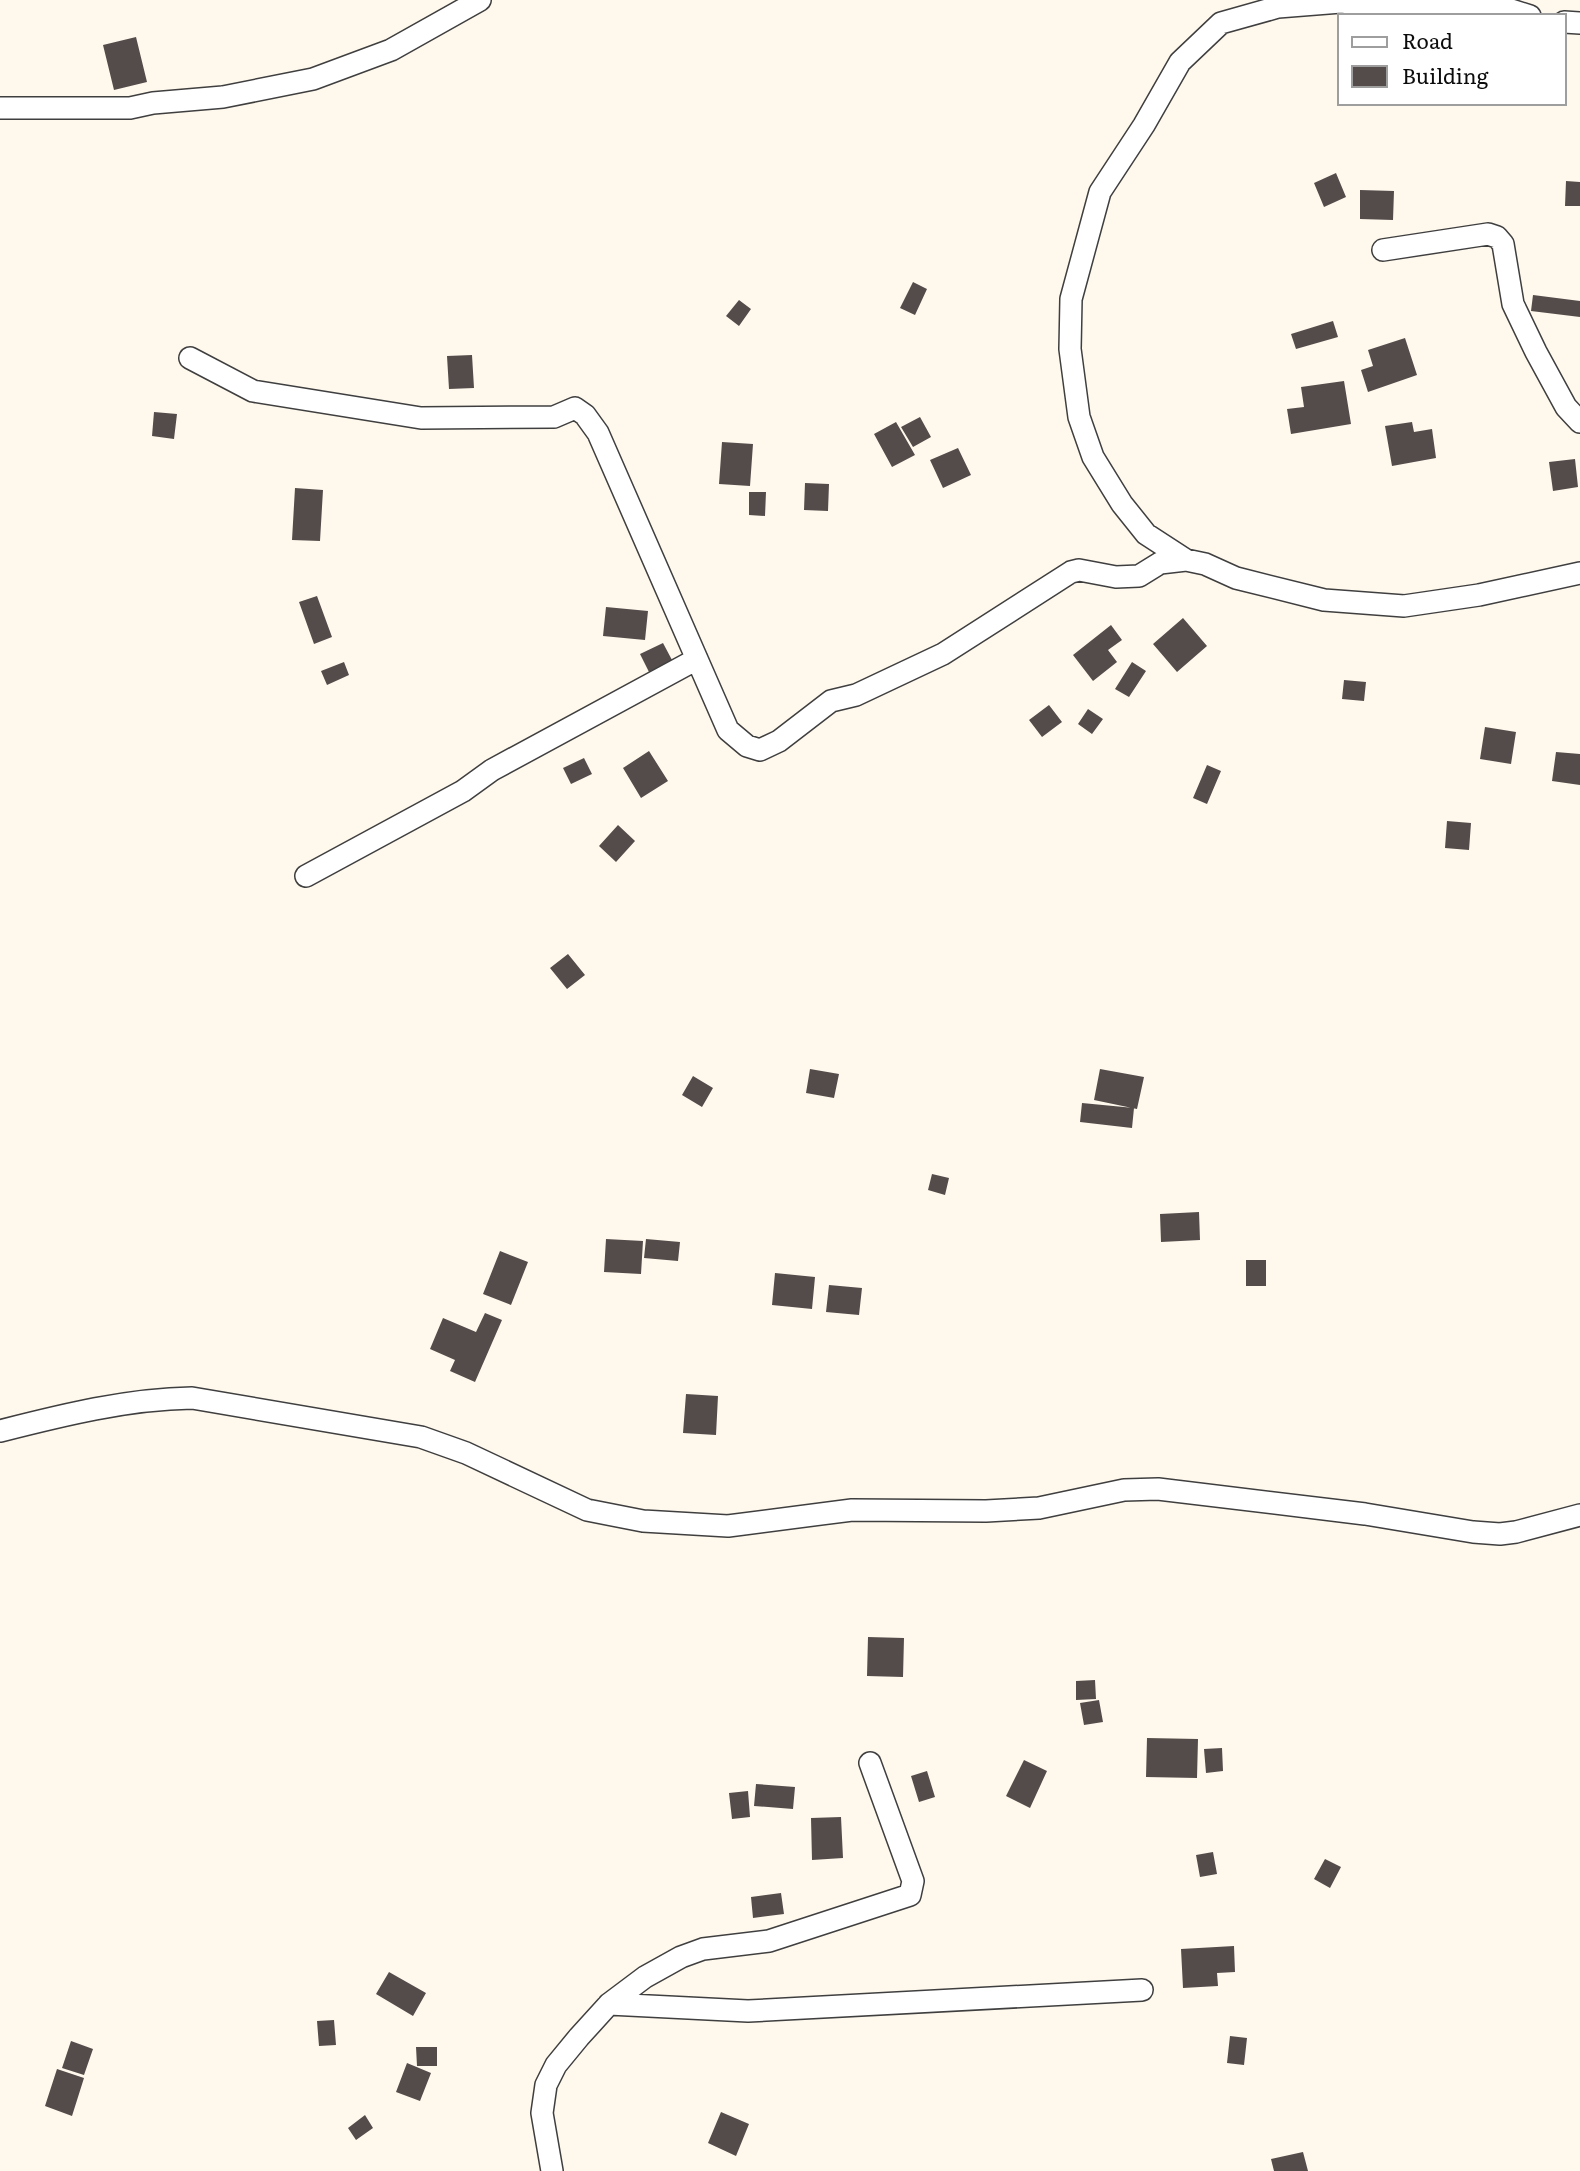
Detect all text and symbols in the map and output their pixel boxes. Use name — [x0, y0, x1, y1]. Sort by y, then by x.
legend — [1338, 14, 1566, 105]
text: Road — [1402, 24, 1453, 55]
text: Building — [1402, 59, 1489, 90]

